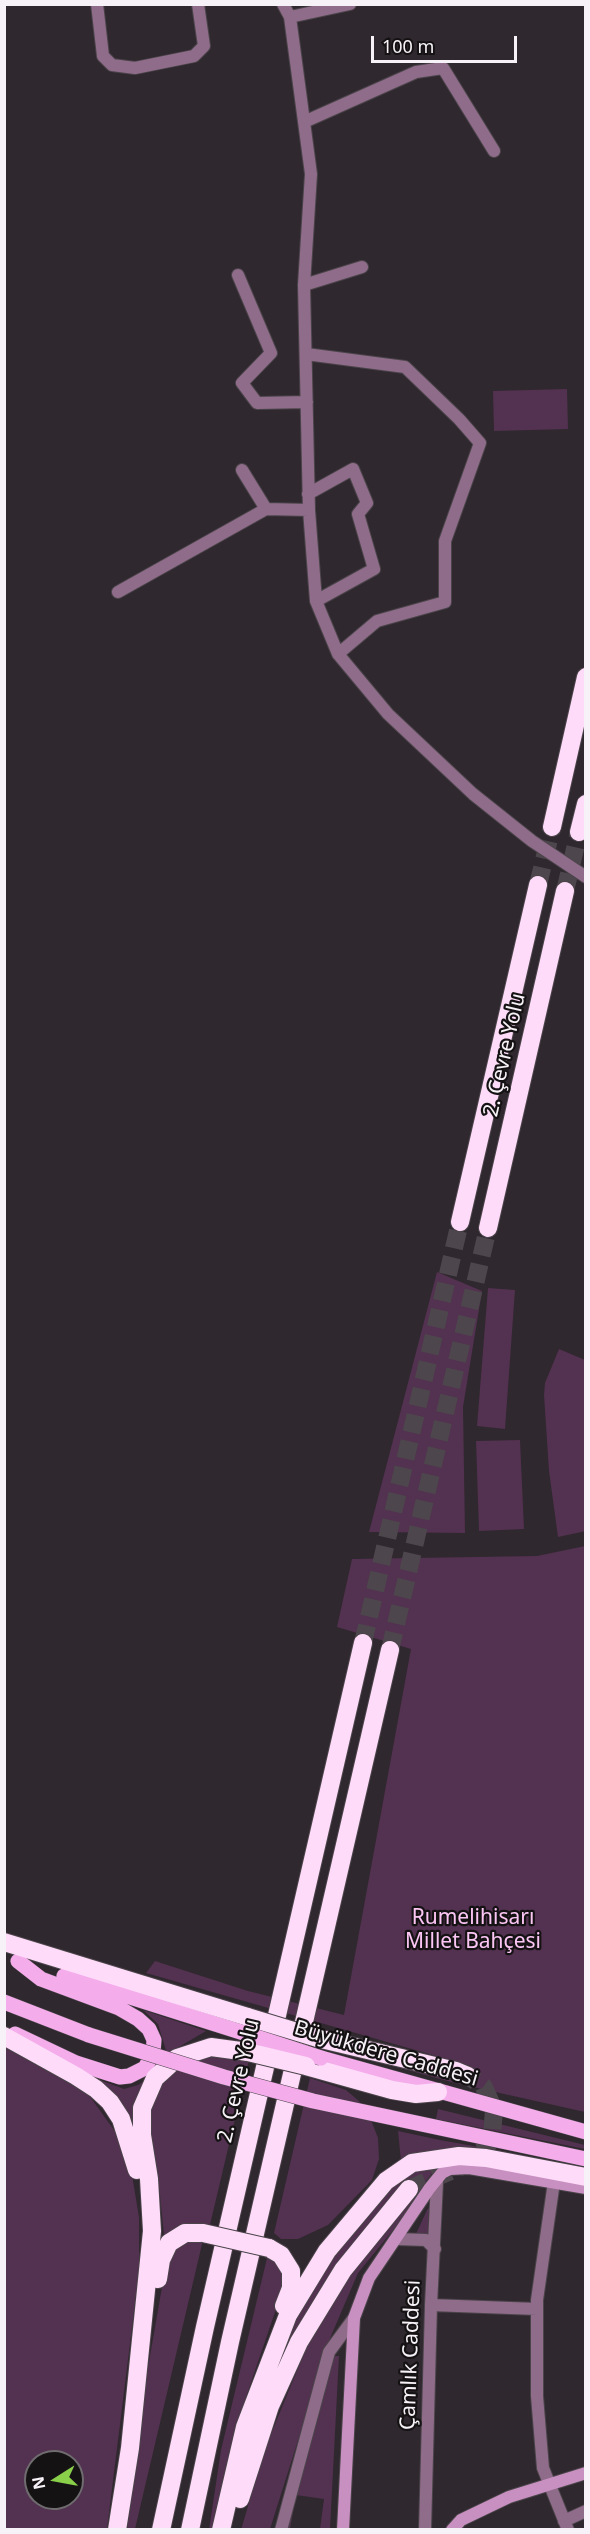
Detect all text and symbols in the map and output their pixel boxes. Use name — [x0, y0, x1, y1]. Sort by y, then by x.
scale bar — [374, 24, 520, 62]
text: 100 m — [382, 34, 434, 58]
street label: 2. Çevre Yolu — [479, 991, 531, 1119]
park label: Rumelihisarı Millet Bahçesi — [405, 1905, 541, 1955]
street label: Büyükdere Caddesi — [291, 2016, 481, 2092]
street label: 2. Çevre Yolu — [213, 2017, 265, 2145]
street label: Çamlık Caddesi — [396, 2279, 426, 2431]
north arrow — [24, 2450, 84, 2510]
text: N — [26, 2475, 50, 2492]

